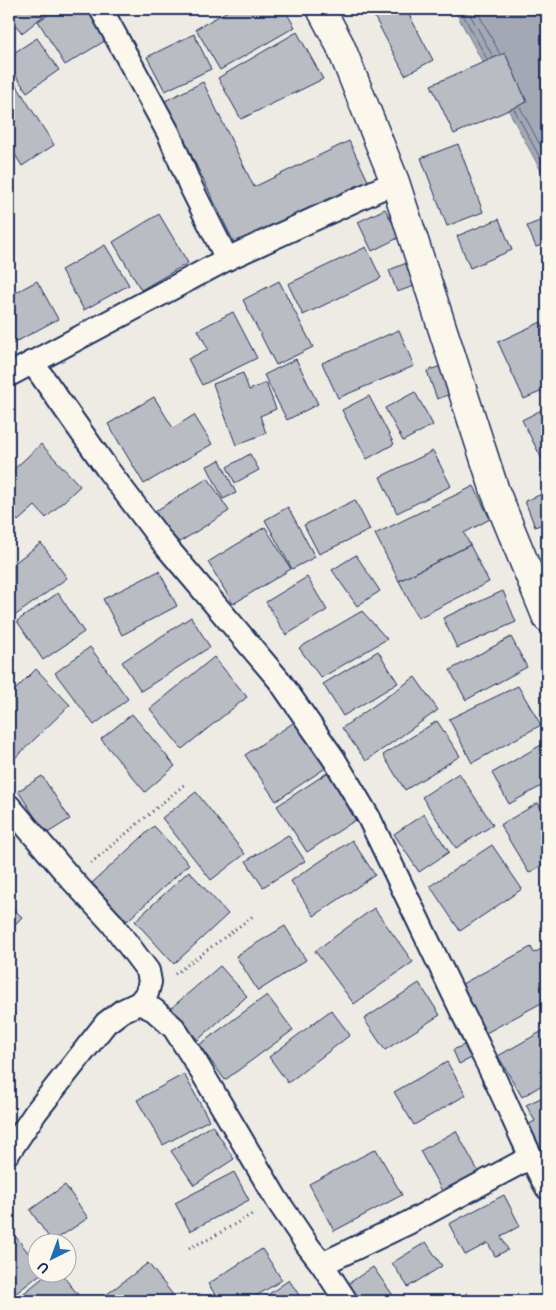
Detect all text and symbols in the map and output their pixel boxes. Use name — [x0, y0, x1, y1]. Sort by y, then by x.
north arrow — [28, 1232, 78, 1282]
text: U — [34, 1258, 53, 1277]

